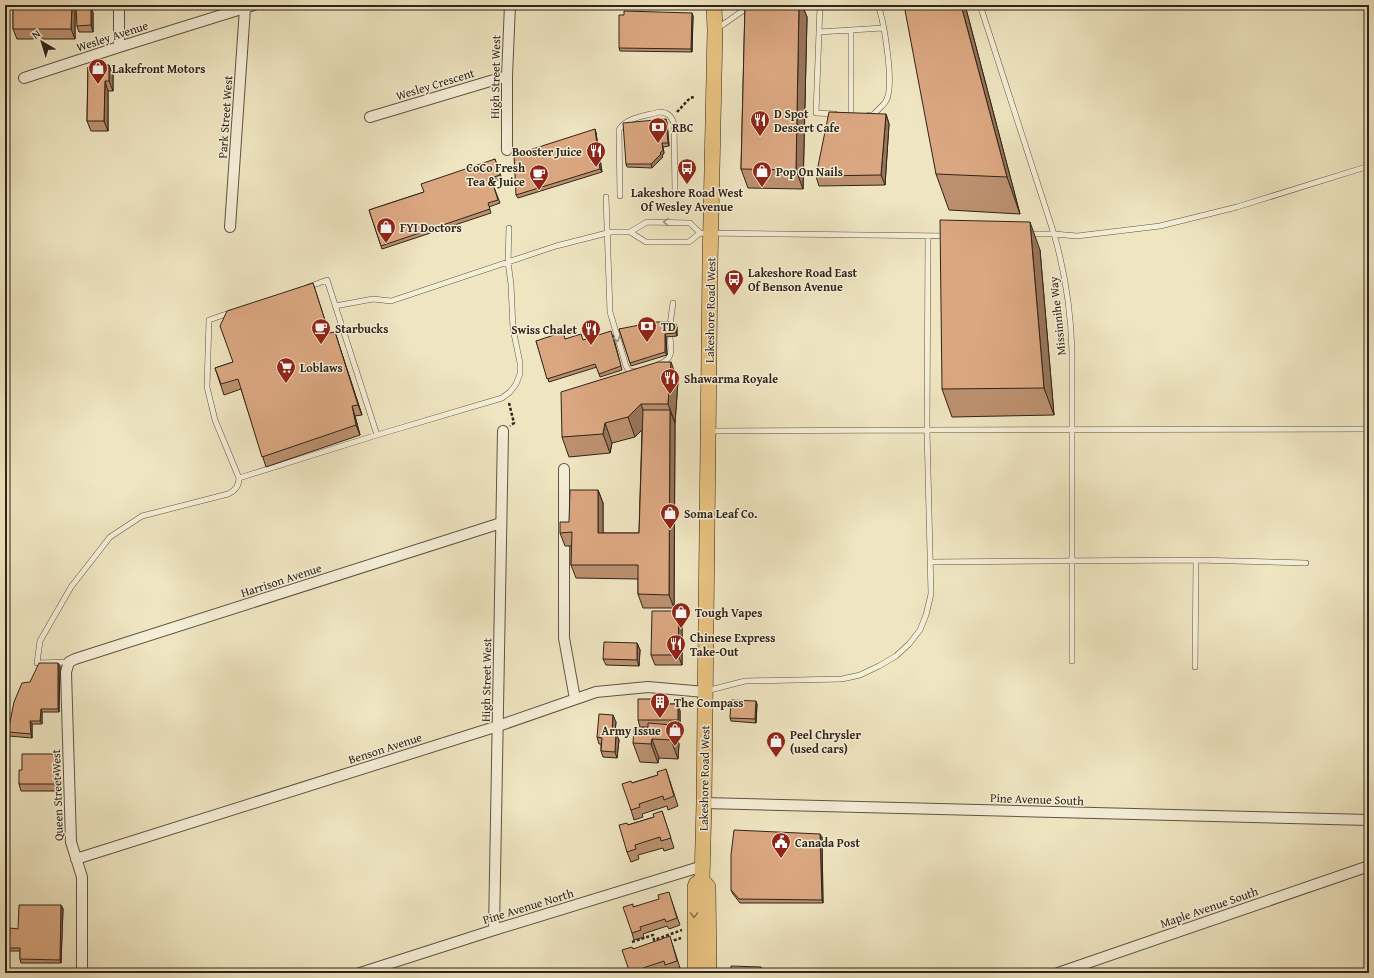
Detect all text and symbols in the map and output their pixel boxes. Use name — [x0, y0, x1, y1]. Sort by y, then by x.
street label: Wesley Avenue — [74, 16, 150, 56]
north arrow — [22, 22, 62, 62]
text: N — [28, 25, 44, 43]
street label: High Street West — [486, 34, 504, 119]
shop icon: Lakefront Motors — [87, 57, 109, 85]
place label: Lakefront Motors — [112, 60, 205, 77]
street label: Wesley Crescent — [394, 64, 477, 104]
street label: Park Street West — [214, 74, 236, 159]
place label: D Spot Dessert Cafe — [774, 105, 840, 136]
restaurant icon: D Spot Dessert Cafe — [749, 109, 771, 137]
bank icon: RBC — [647, 116, 669, 144]
place label: RBC — [672, 119, 694, 136]
restaurant icon: Booster Juice — [585, 140, 607, 168]
place label: Booster Juice — [512, 143, 582, 160]
bus stop icon: Lakeshore Road West Of Wesley Avenue — [676, 157, 698, 185]
place label: CoCo Fresh Tea & Juice — [466, 159, 525, 190]
shop icon: Pop On Nails — [751, 160, 773, 188]
cafe icon: CoCo Fresh Tea & Juice — [528, 163, 550, 191]
place label: Pop On Nails — [776, 163, 843, 180]
place label: Lakeshore Road West Of Wesley Avenue — [631, 184, 744, 215]
shop icon: FYI Doctors — [375, 216, 397, 244]
one-way arrow — [663, 218, 669, 226]
place label: FYI Doctors — [400, 219, 462, 236]
street label: Lakeshore Road West — [701, 256, 719, 363]
place label: Lakeshore Road East Of Benson Avenue — [748, 264, 858, 295]
bus stop icon: Lakeshore Road East Of Benson Avenue — [723, 268, 745, 296]
street label: Missinnihe Way — [1044, 276, 1070, 356]
bank icon: TD — [636, 315, 658, 343]
cafe icon: Starbucks — [310, 317, 332, 345]
restaurant icon: Swiss Chalet — [580, 318, 602, 346]
place label: TD — [661, 318, 676, 335]
place label: Starbucks — [335, 320, 388, 337]
place label: Swiss Chalet — [511, 321, 577, 338]
one-way arrow — [612, 336, 621, 343]
supermarket icon: Loblaws — [275, 356, 297, 384]
place label: Loblaws — [300, 359, 343, 376]
restaurant icon: Shawarma Royale — [659, 367, 681, 395]
place label: Shawarma Royale — [684, 370, 778, 387]
shop icon: Soma Leaf Co. — [659, 502, 681, 530]
place label: Soma Leaf Co. — [684, 505, 757, 522]
street label: Harrison Avenue — [238, 559, 324, 601]
shop icon: Tough Vapes — [670, 601, 692, 629]
place label: Tough Vapes — [695, 604, 762, 621]
place label: Chinese Express Take-Out — [690, 629, 775, 660]
restaurant icon: Chinese Express Take-Out — [665, 633, 687, 661]
street label: High Street West — [477, 637, 495, 722]
building icon: The Compass — [649, 691, 671, 719]
place label: The Compass — [674, 694, 743, 711]
shop icon: Army Issue — [664, 719, 686, 747]
place label: Army Issue — [602, 722, 661, 739]
street label: Lakeshore Road West — [695, 724, 713, 831]
place label: Peel Chrysler (used cars) — [790, 726, 861, 757]
street label: Benson Avenue — [346, 728, 424, 768]
shop icon: Peel Chrysler (used cars) — [765, 730, 787, 758]
street label: Queen Street West — [47, 748, 67, 841]
street label: Pine Avenue South — [990, 789, 1084, 809]
public building icon: Canada Post — [770, 831, 792, 859]
place label: Canada Post — [795, 834, 860, 851]
street label: Maple Avenue South — [1158, 882, 1261, 932]
street label: Pine Avenue North — [480, 884, 576, 928]
one-way arrow — [690, 912, 698, 918]

